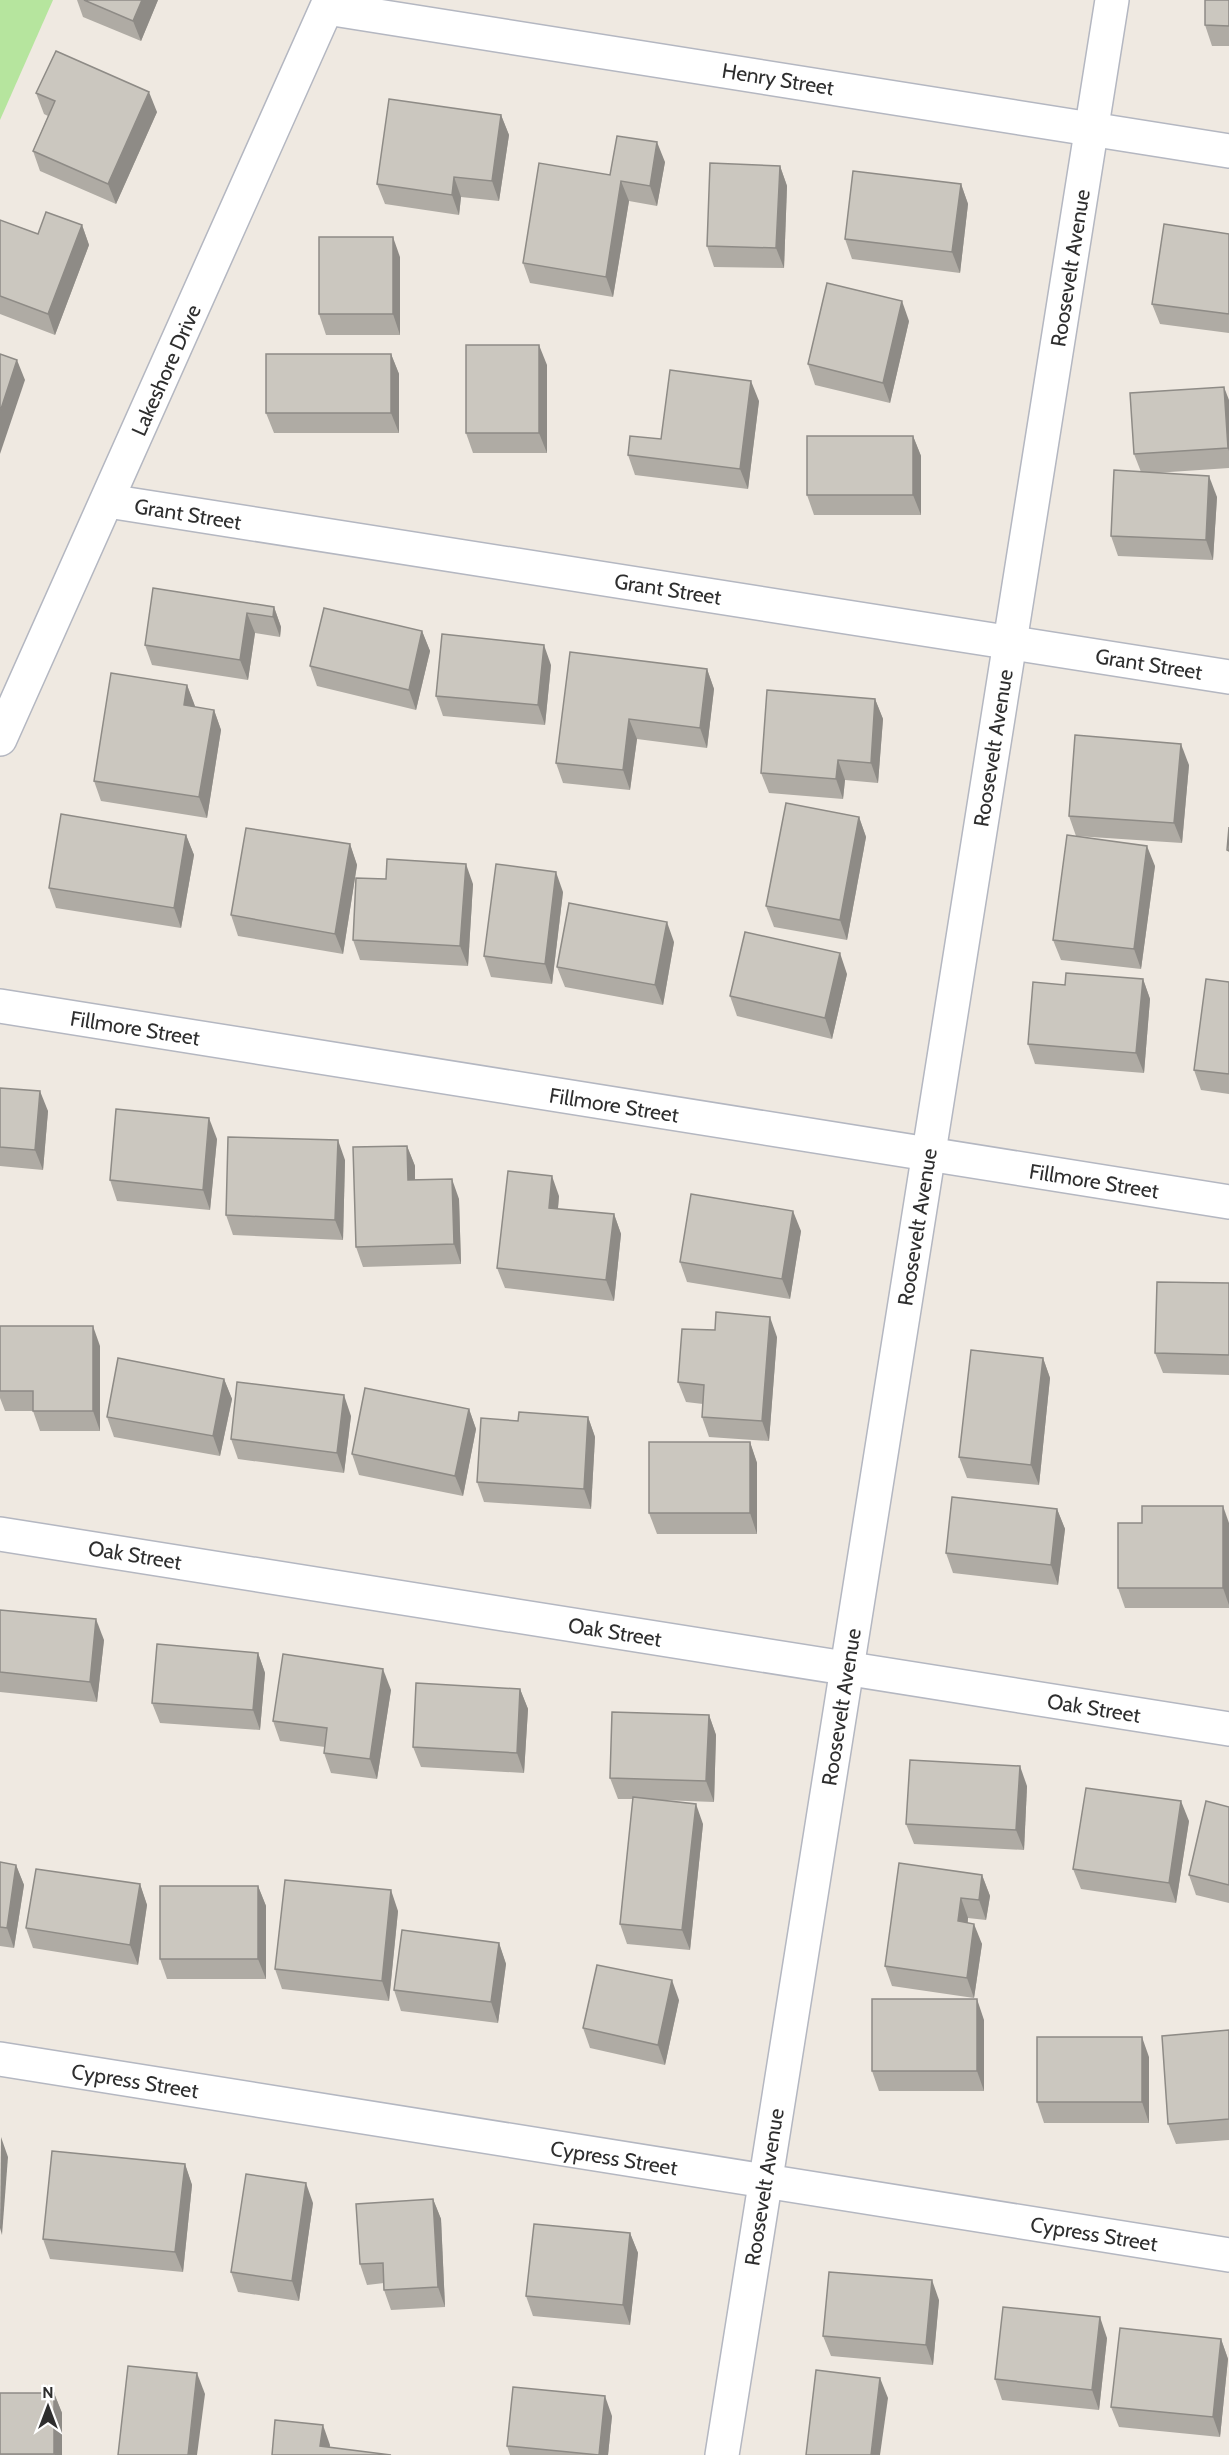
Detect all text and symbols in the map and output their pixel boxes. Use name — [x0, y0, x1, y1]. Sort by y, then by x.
street label: Henry Street — [720, 58, 836, 100]
street label: Roosevelt Avenue — [1045, 187, 1095, 348]
street label: Lakeshore Drive — [126, 300, 206, 439]
street label: Grant Street — [133, 493, 243, 535]
street label: Grant Street — [613, 568, 723, 610]
street label: Grant Street — [1094, 643, 1204, 685]
street label: Roosevelt Avenue — [968, 667, 1018, 828]
street label: Fillmore Street — [68, 1005, 202, 1051]
street label: Fillmore Street — [547, 1082, 681, 1128]
street label: Roosevelt Avenue — [892, 1146, 942, 1307]
street label: Fillmore Street — [1027, 1158, 1161, 1204]
street label: Oak Street — [87, 1535, 183, 1575]
street label: Oak Street — [567, 1612, 663, 1652]
street label: Roosevelt Avenue — [816, 1626, 866, 1787]
street label: Oak Street — [1046, 1688, 1142, 1728]
street label: Cypress Street — [70, 2059, 200, 2103]
street label: Roosevelt Avenue — [739, 2106, 789, 2267]
street label: Cypress Street — [549, 2136, 679, 2180]
street label: Cypress Street — [1029, 2212, 1159, 2256]
north arrow — [18, 2377, 78, 2437]
text: N — [42, 2383, 54, 2402]

